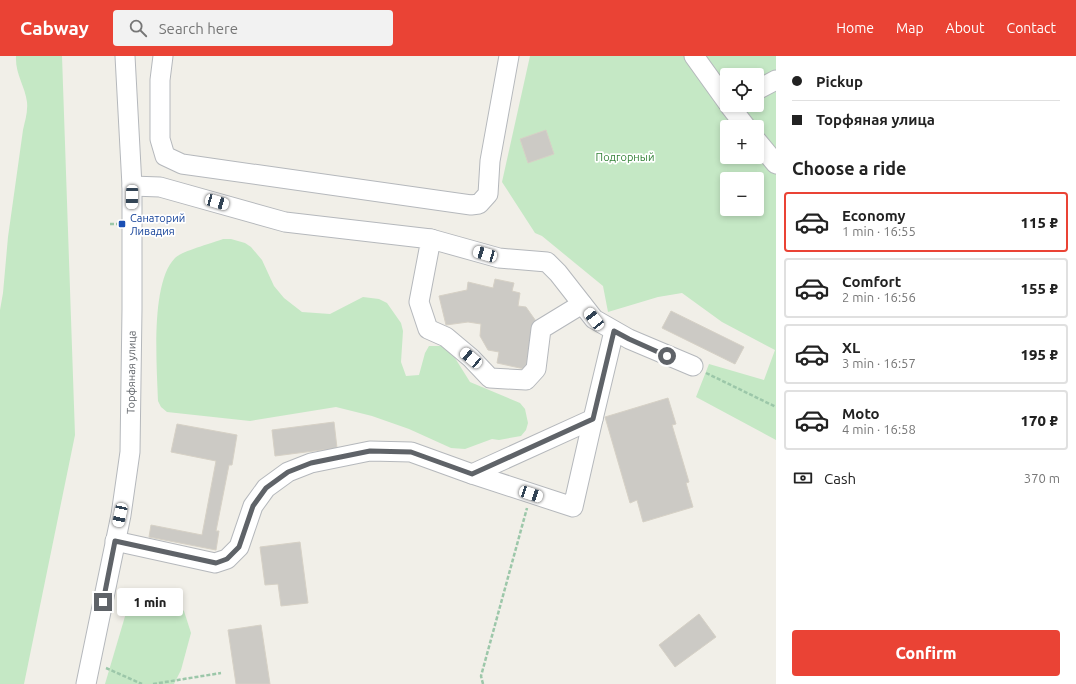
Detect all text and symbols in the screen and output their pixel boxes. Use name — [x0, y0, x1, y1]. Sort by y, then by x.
search box — [113, 10, 393, 46]
text: Cabway — [20, 17, 89, 39]
icon: search — [127, 17, 149, 39]
text: Search here — [159, 20, 238, 37]
text: Home — [836, 20, 874, 36]
text: Map — [896, 20, 924, 36]
text: About — [946, 20, 985, 36]
text: Contact — [1007, 20, 1056, 36]
map controls — [720, 68, 764, 216]
button: locate — [720, 68, 764, 112]
text: Pickup — [816, 73, 863, 90]
text: Торфяная улица — [816, 111, 935, 128]
button: + — [720, 120, 764, 164]
park label: Подгорный — [596, 151, 654, 163]
text: Choose a ride — [792, 158, 906, 178]
button: − — [720, 172, 764, 216]
car — [126, 185, 138, 209]
car — [204, 193, 230, 211]
icon: car — [794, 204, 830, 240]
text: Economy — [842, 207, 906, 224]
place label: Санаторий Ливадия — [130, 212, 185, 237]
text: 115 ₽ — [1021, 214, 1058, 231]
marker: Санаторий Ливадия — [117, 219, 127, 229]
text: 1 min · 16:55 — [842, 224, 916, 238]
car — [472, 245, 498, 263]
icon: car — [794, 270, 830, 306]
text: Comfort — [842, 273, 901, 290]
text: 155 ₽ — [1021, 280, 1058, 297]
text: 2 min · 16:56 — [842, 290, 916, 304]
car — [582, 306, 606, 332]
street label: Торфяная улица — [125, 330, 138, 414]
icon: car — [794, 336, 830, 372]
text: XL — [842, 339, 860, 356]
car — [458, 346, 484, 370]
text: 195 ₽ — [1021, 346, 1058, 363]
route start — [658, 347, 676, 365]
text: 3 min · 16:57 — [842, 356, 916, 370]
icon: car — [794, 402, 830, 438]
text: Moto — [842, 405, 880, 422]
text: 170 ₽ — [1021, 412, 1058, 429]
text: 4 min · 16:58 — [842, 422, 916, 436]
icon: cash — [792, 467, 814, 489]
text: Cash — [824, 470, 856, 487]
text: 370 m — [1024, 471, 1060, 485]
car — [518, 485, 544, 503]
car — [112, 502, 128, 528]
callout: 1 min — [117, 588, 183, 616]
route end — [94, 593, 112, 611]
text: 1 min — [133, 595, 167, 609]
button: Confirm — [792, 630, 1060, 676]

